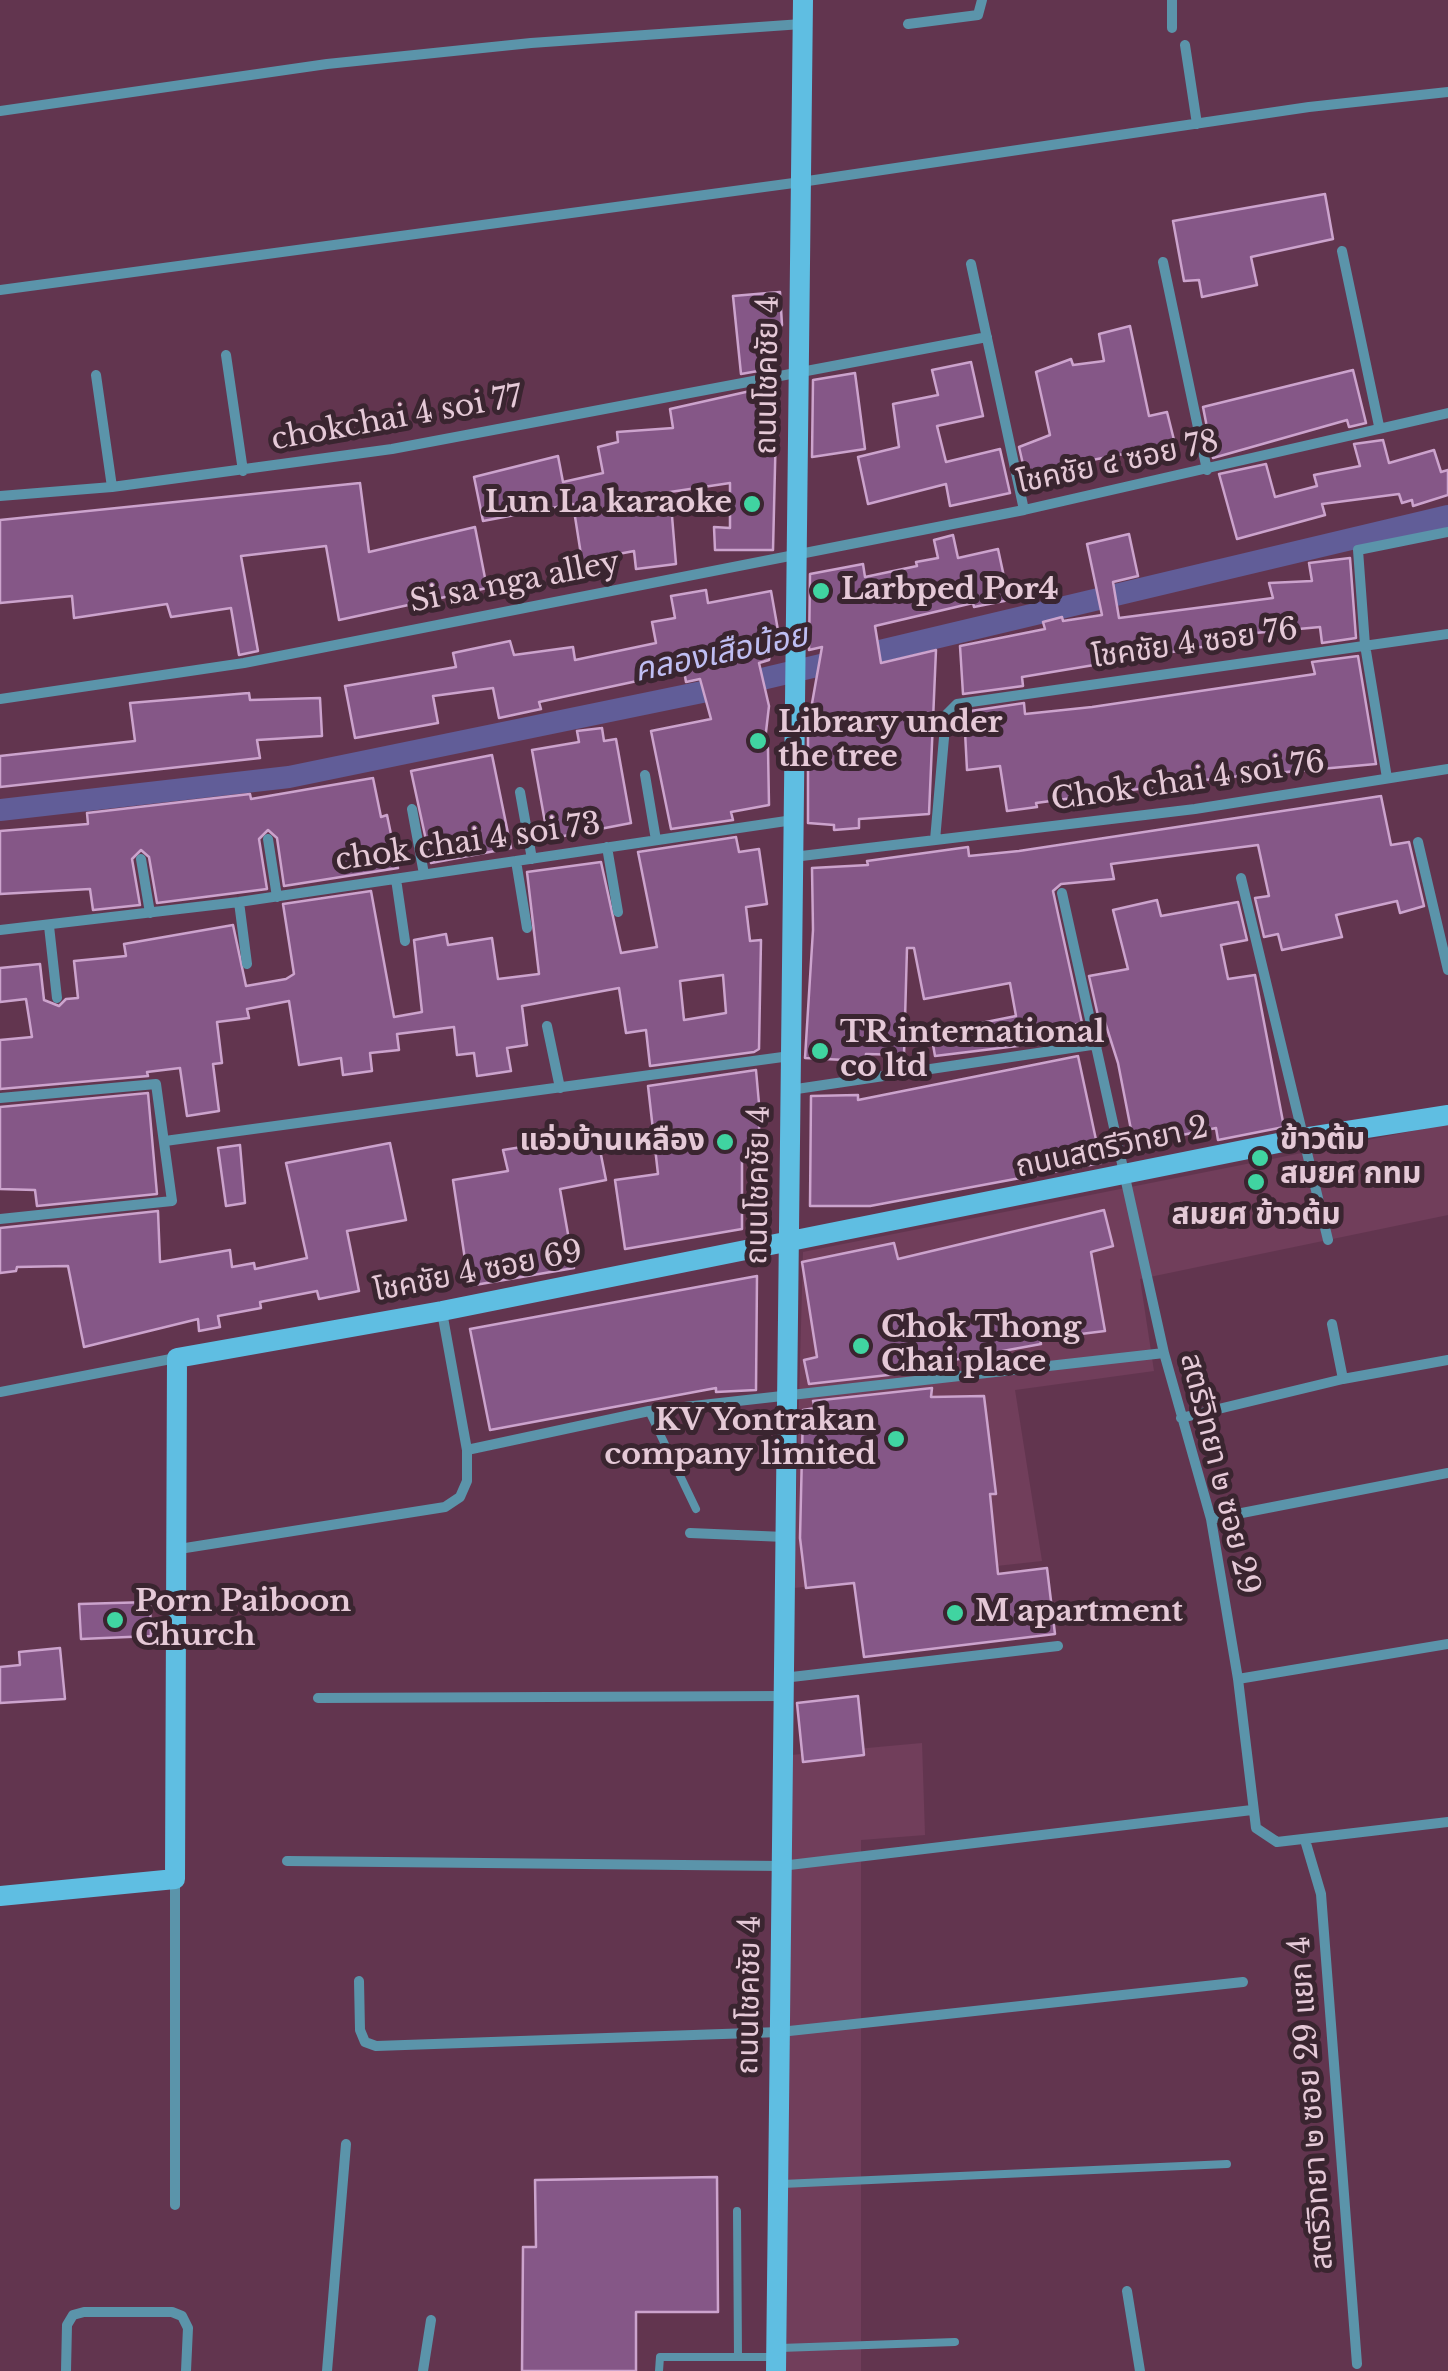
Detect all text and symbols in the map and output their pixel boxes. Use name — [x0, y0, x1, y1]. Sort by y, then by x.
street label: ถนนโชคชัย 4 — [749, 295, 787, 455]
street label: chokchai 4 soi 77 — [269, 379, 525, 459]
street label: โชคชัย ๔ ซอย 78 — [1014, 424, 1222, 502]
place label: Lun La karaoke — [485, 486, 732, 522]
marker: Lun La karaoke — [741, 493, 763, 515]
street label: Si sa nga alley — [407, 545, 623, 621]
place label: Larbped Por4 — [841, 573, 1059, 609]
marker: Larbped Por4 — [810, 580, 832, 602]
street label: โชคชัย 4 ซอย 76 — [1090, 612, 1300, 676]
water label: คลองเสือน้อย — [631, 617, 811, 691]
place label: Library under the tree — [778, 706, 1003, 776]
marker: Library under the tree — [747, 730, 769, 752]
street label: Chok chai 4 soi 76 — [1049, 745, 1327, 819]
street label: chok chai 4 soi 73 — [333, 807, 603, 879]
place label: TR international co ltd — [840, 1016, 1105, 1086]
marker: TR international co ltd — [809, 1040, 831, 1062]
street label: ถนนโชคชัย 4 — [740, 1105, 778, 1265]
street label: ถนนสตรีวิทยา 2 — [1012, 1110, 1212, 1186]
place label: ข้าวต้ม สมยศ กทม — [1280, 1123, 1421, 1194]
place label: แอ่วบ้านเหลือง — [519, 1124, 705, 1160]
marker: แอ่วบ้านเหลือง — [714, 1131, 736, 1153]
marker: ข้าวต้ม สมยศ กทม — [1249, 1147, 1271, 1169]
marker: สมยศ ข้าวต้ม — [1245, 1171, 1267, 1193]
place label: สมยศ ข้าวต้ม — [1171, 1198, 1341, 1234]
street label: โชคชัย 4 ซอย 69 — [371, 1234, 585, 1310]
place label: Chok Thong Chai place — [881, 1311, 1081, 1382]
marker: Chok Thong Chai place — [850, 1335, 872, 1357]
street label: สตรีวิทยา ๒ ซอย 29 — [1172, 1350, 1266, 1598]
place label: KV Yontrakan company limited — [604, 1404, 876, 1474]
marker: KV Yontrakan company limited — [885, 1428, 907, 1450]
place label: Porn Paiboon Church — [135, 1585, 351, 1656]
place label: M apartment — [975, 1595, 1183, 1631]
marker: M apartment — [944, 1602, 966, 1624]
marker: Porn Paiboon Church — [104, 1609, 126, 1631]
street label: ถนนโชคชัย 4 — [731, 1915, 769, 2075]
street label: สตรีวิทยา ๒ ซอย 29 แยก 4 — [1282, 1935, 1342, 2271]

